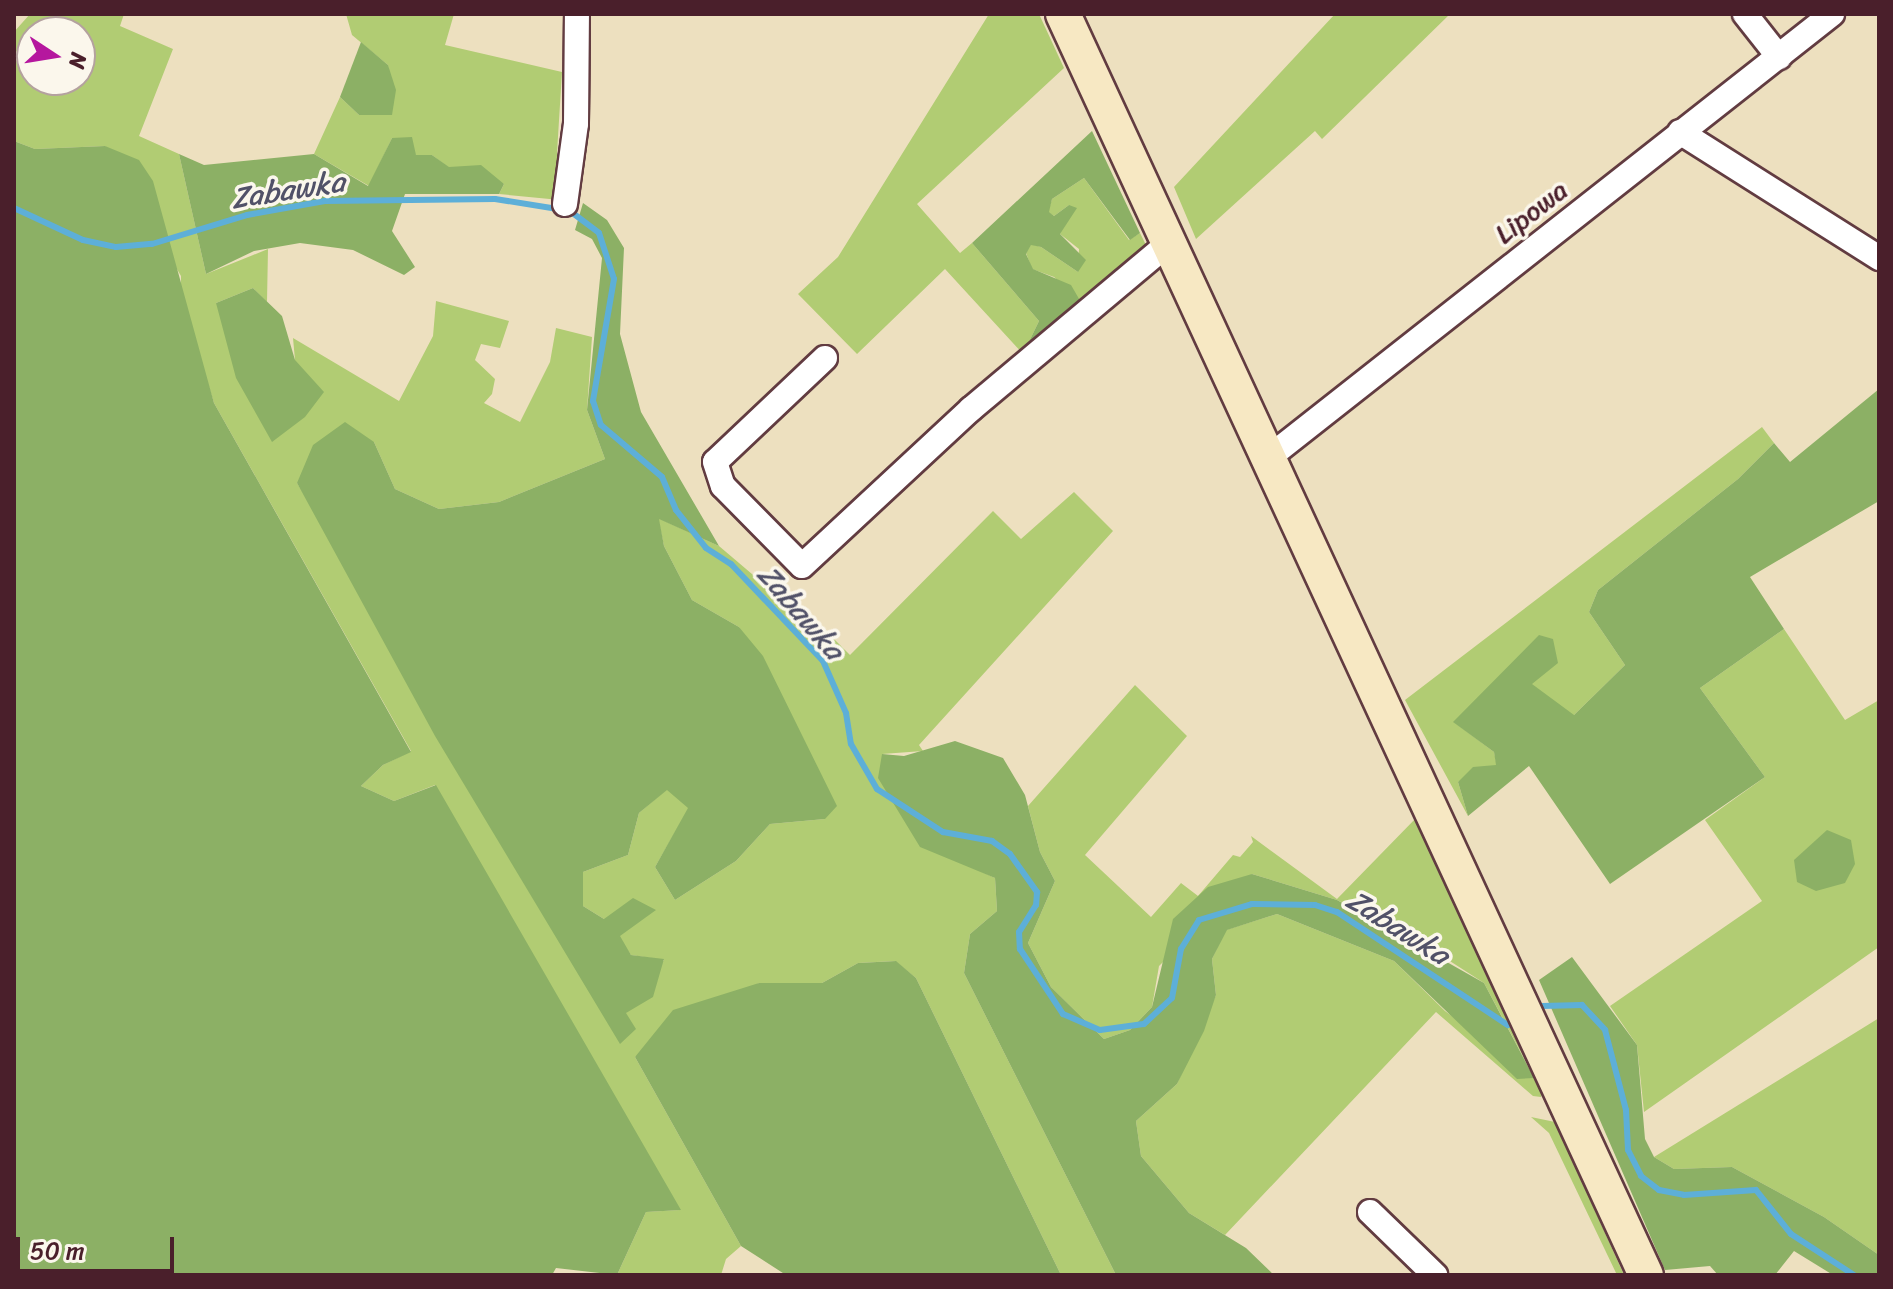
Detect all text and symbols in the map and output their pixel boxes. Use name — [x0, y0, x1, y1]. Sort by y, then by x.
north arrow — [16, 16, 96, 96]
text: N — [57, 49, 99, 72]
water label: Zabawka — [229, 163, 347, 217]
street label: Lipowa — [1488, 173, 1574, 251]
water label: Zabawka — [750, 557, 852, 667]
water label: Zabawka — [1340, 881, 1456, 973]
scale bar — [20, 1221, 178, 1271]
text: 50 m — [30, 1230, 85, 1272]

